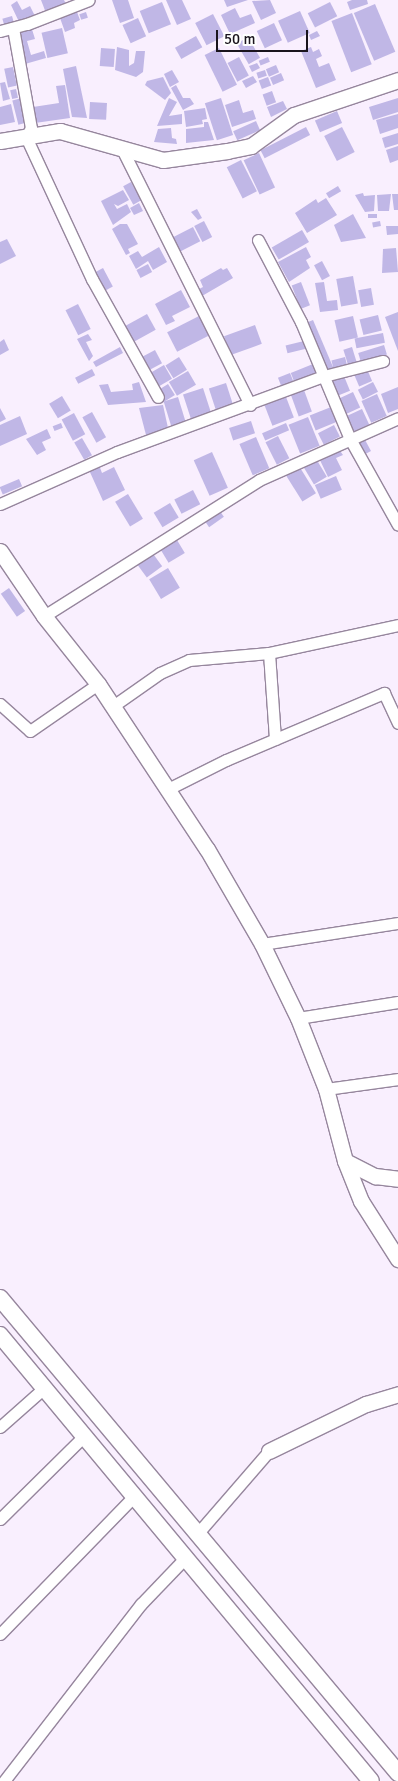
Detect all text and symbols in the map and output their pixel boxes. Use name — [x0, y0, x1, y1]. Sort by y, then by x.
scale bar — [218, 20, 310, 52]
text: 50 m — [224, 30, 255, 48]

